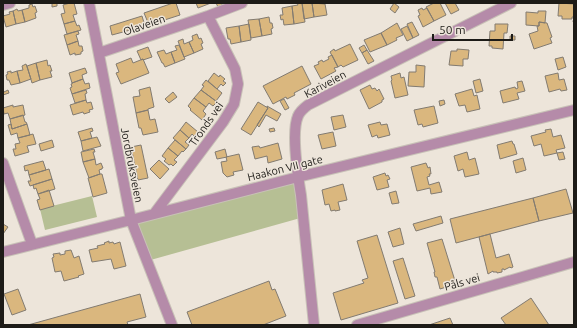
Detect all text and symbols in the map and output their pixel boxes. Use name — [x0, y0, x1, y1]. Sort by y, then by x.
street label: Olaveien — [121, 12, 167, 38]
scale bar — [433, 16, 512, 42]
text: 50 m — [439, 23, 466, 36]
street label: Kariveien — [302, 68, 348, 100]
street label: Tronds vei — [187, 100, 225, 148]
street label: Jordbruksveien — [119, 126, 145, 204]
street label: Haakon VII gate — [246, 153, 324, 183]
street label: Påls vei — [443, 271, 481, 293]

